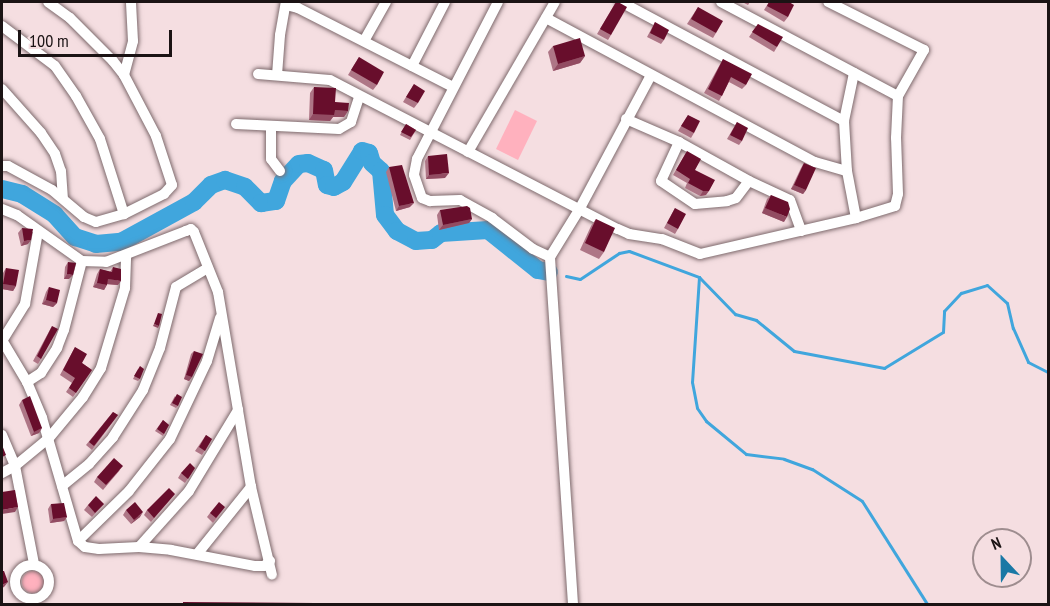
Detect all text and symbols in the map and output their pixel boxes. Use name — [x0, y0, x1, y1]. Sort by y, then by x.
scale bar — [21, 18, 176, 56]
text: 100 m — [29, 29, 69, 52]
north arrow — [972, 528, 1032, 588]
text: N — [988, 532, 1004, 554]

